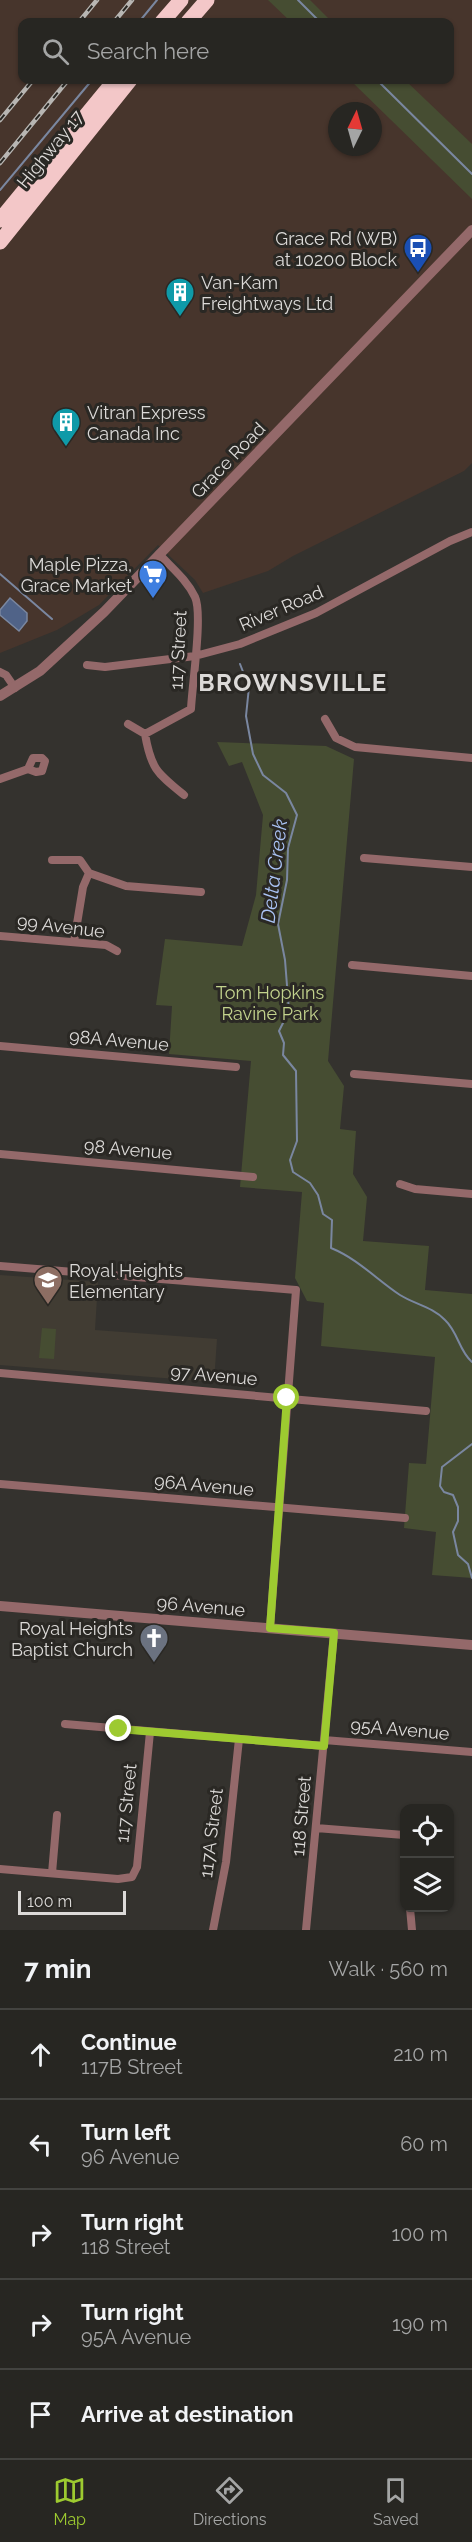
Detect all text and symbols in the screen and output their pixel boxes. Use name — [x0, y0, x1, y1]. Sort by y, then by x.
search box — [18, 18, 454, 84]
icon: search — [39, 35, 72, 68]
text: Search here — [87, 38, 209, 64]
north arrow — [328, 102, 382, 156]
street label: Highway 17 — [12, 106, 88, 192]
place label: Grace Rd (WB) at 10200 Block — [275, 228, 397, 270]
bus stop icon: Grace Rd (WB) at 10200 Block — [402, 232, 434, 274]
place label: Van-Kam Freightways Ltd — [201, 272, 333, 314]
building icon: Van-Kam Freightways Ltd — [164, 276, 196, 318]
place label: Vitran Express Canada Inc — [87, 402, 206, 444]
building icon: Vitran Express Canada Inc — [50, 406, 82, 448]
street label: Grace Road — [187, 418, 269, 502]
place label: Maple Pizza, Grace Market — [21, 554, 132, 596]
supermarket icon: Maple Pizza, Grace Market — [137, 558, 169, 600]
street label: River Road — [236, 581, 326, 635]
street label: 117 Street — [165, 610, 191, 690]
district label: BROWNSVILLE — [198, 668, 388, 697]
water label: Delta Creek — [256, 817, 292, 924]
street label: 99 Avenue — [16, 910, 107, 942]
park label: Tom Hopkins Ravine Park — [216, 982, 325, 1024]
street label: 98A Avenue — [68, 1025, 170, 1055]
street label: 98 Avenue — [83, 1135, 173, 1163]
place label: Royal Heights Elementary — [69, 1260, 183, 1302]
school or university icon: Royal Heights Elementary — [32, 1264, 64, 1306]
street label: 97 Avenue — [170, 1361, 259, 1389]
route start — [273, 1384, 299, 1410]
street label: 96A Avenue — [153, 1470, 255, 1500]
street label: 96 Avenue — [156, 1592, 246, 1620]
place label: Royal Heights Baptist Church — [11, 1618, 133, 1660]
church icon: Royal Heights Baptist Church — [138, 1622, 170, 1664]
street label: 95A Avenue — [350, 1714, 451, 1744]
route end — [105, 1715, 131, 1741]
street label: 117 Street — [111, 1762, 141, 1844]
street label: 118 Street — [287, 1775, 315, 1857]
street label: 117A Street — [195, 1787, 227, 1879]
map controls — [400, 1804, 454, 1912]
button: locate — [400, 1804, 454, 1858]
button: layers — [400, 1858, 454, 1912]
scale bar — [18, 1888, 126, 1916]
text: 100 m — [27, 1892, 72, 1911]
text: 7 min — [24, 1954, 91, 1984]
text: Walk · 560 m — [329, 1957, 448, 1981]
text: Continue — [81, 2029, 177, 2055]
icon: ahead — [24, 2038, 57, 2071]
text: 210 m — [393, 2042, 448, 2066]
text: 117B Street — [81, 2055, 183, 2079]
text: Turn left — [81, 2119, 171, 2145]
icon: left — [24, 2128, 57, 2161]
text: 60 m — [400, 2132, 448, 2156]
text: 96 Avenue — [81, 2145, 179, 2169]
text: Turn right — [81, 2209, 184, 2235]
icon: right — [24, 2218, 57, 2251]
text: 100 m — [391, 2222, 448, 2246]
text: 118 Street — [81, 2235, 171, 2259]
text: Turn right — [81, 2299, 184, 2325]
icon: right — [24, 2308, 57, 2341]
text: 190 m — [392, 2312, 448, 2336]
text: 95A Avenue — [81, 2325, 191, 2349]
icon: arrive — [24, 2398, 57, 2431]
text: Arrive at destination — [81, 2401, 294, 2427]
tab: Map — [53, 2474, 86, 2529]
tab: Directions — [193, 2474, 267, 2529]
tab: Saved — [373, 2474, 419, 2529]

